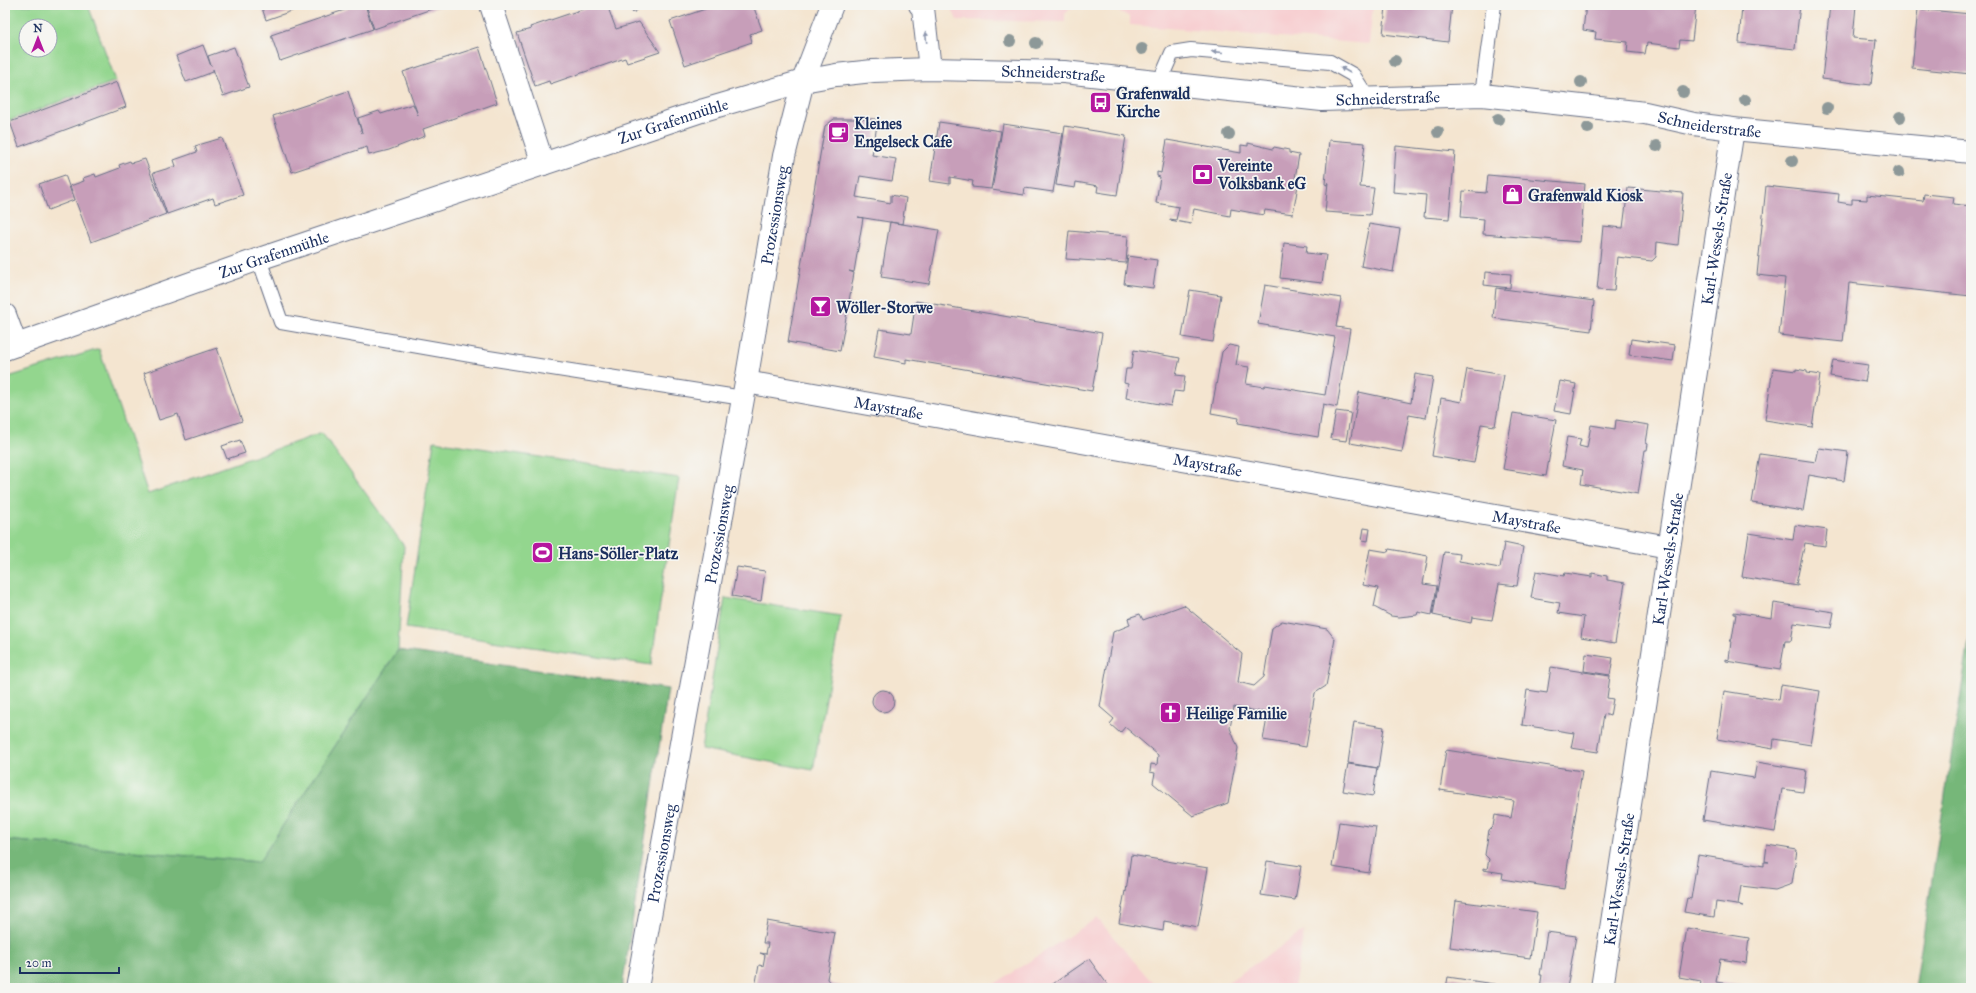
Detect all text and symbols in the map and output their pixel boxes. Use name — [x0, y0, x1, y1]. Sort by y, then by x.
north arrow — [18, 18, 58, 58]
text: N — [33, 22, 43, 35]
one-way arrow — [923, 31, 929, 43]
one-way arrow — [1211, 49, 1223, 56]
street label: Schneiderstraße — [1001, 61, 1107, 86]
one-way arrow — [1339, 67, 1351, 74]
place label: Grafenwald Kirche — [1116, 84, 1191, 121]
street label: Schneiderstraße — [1335, 87, 1441, 109]
bus stop icon: Grafenwald Kirche — [1088, 89, 1114, 115]
street label: Zur Grafenmühle — [616, 94, 731, 148]
street label: Schneiderstraße — [1656, 107, 1762, 141]
place label: Kleines Engelseck Cafe — [854, 114, 953, 152]
cafe icon: Kleines Engelseck Cafe — [825, 119, 851, 145]
place label: Vereinte Volksbank eG — [1217, 156, 1306, 193]
bank icon: Vereinte Volksbank eG — [1190, 161, 1216, 187]
street label: Prozessionsweg — [756, 163, 793, 266]
street label: Karl-Wessels-Straße — [1697, 171, 1736, 306]
shop icon: Grafenwald Kiosk — [1499, 182, 1525, 208]
place label: Grafenwald Kiosk — [1528, 186, 1643, 205]
street label: Zur Grafenmühle — [216, 227, 331, 282]
bar icon: Wöller-Storwe — [808, 294, 834, 320]
place label: Wöller-Storwe — [836, 298, 933, 317]
street label: Maystraße — [853, 392, 925, 423]
street label: Maystraße — [1172, 449, 1244, 480]
street label: Prozessionsweg — [700, 483, 738, 585]
street label: Karl-Wessels-Straße — [1648, 491, 1687, 627]
street label: Maystraße — [1491, 506, 1563, 537]
sports icon: Hans-Söller-Platz — [529, 540, 555, 566]
place label: Hans-Söller-Platz — [558, 544, 679, 563]
church icon: Heilige Familie — [1157, 700, 1183, 726]
place label: Heilige Familie — [1186, 704, 1287, 724]
street label: Prozessionsweg — [643, 802, 681, 904]
street label: Karl-Wessels-Straße — [1599, 811, 1638, 947]
scale bar — [20, 949, 119, 975]
text: 20 m — [26, 956, 52, 970]

